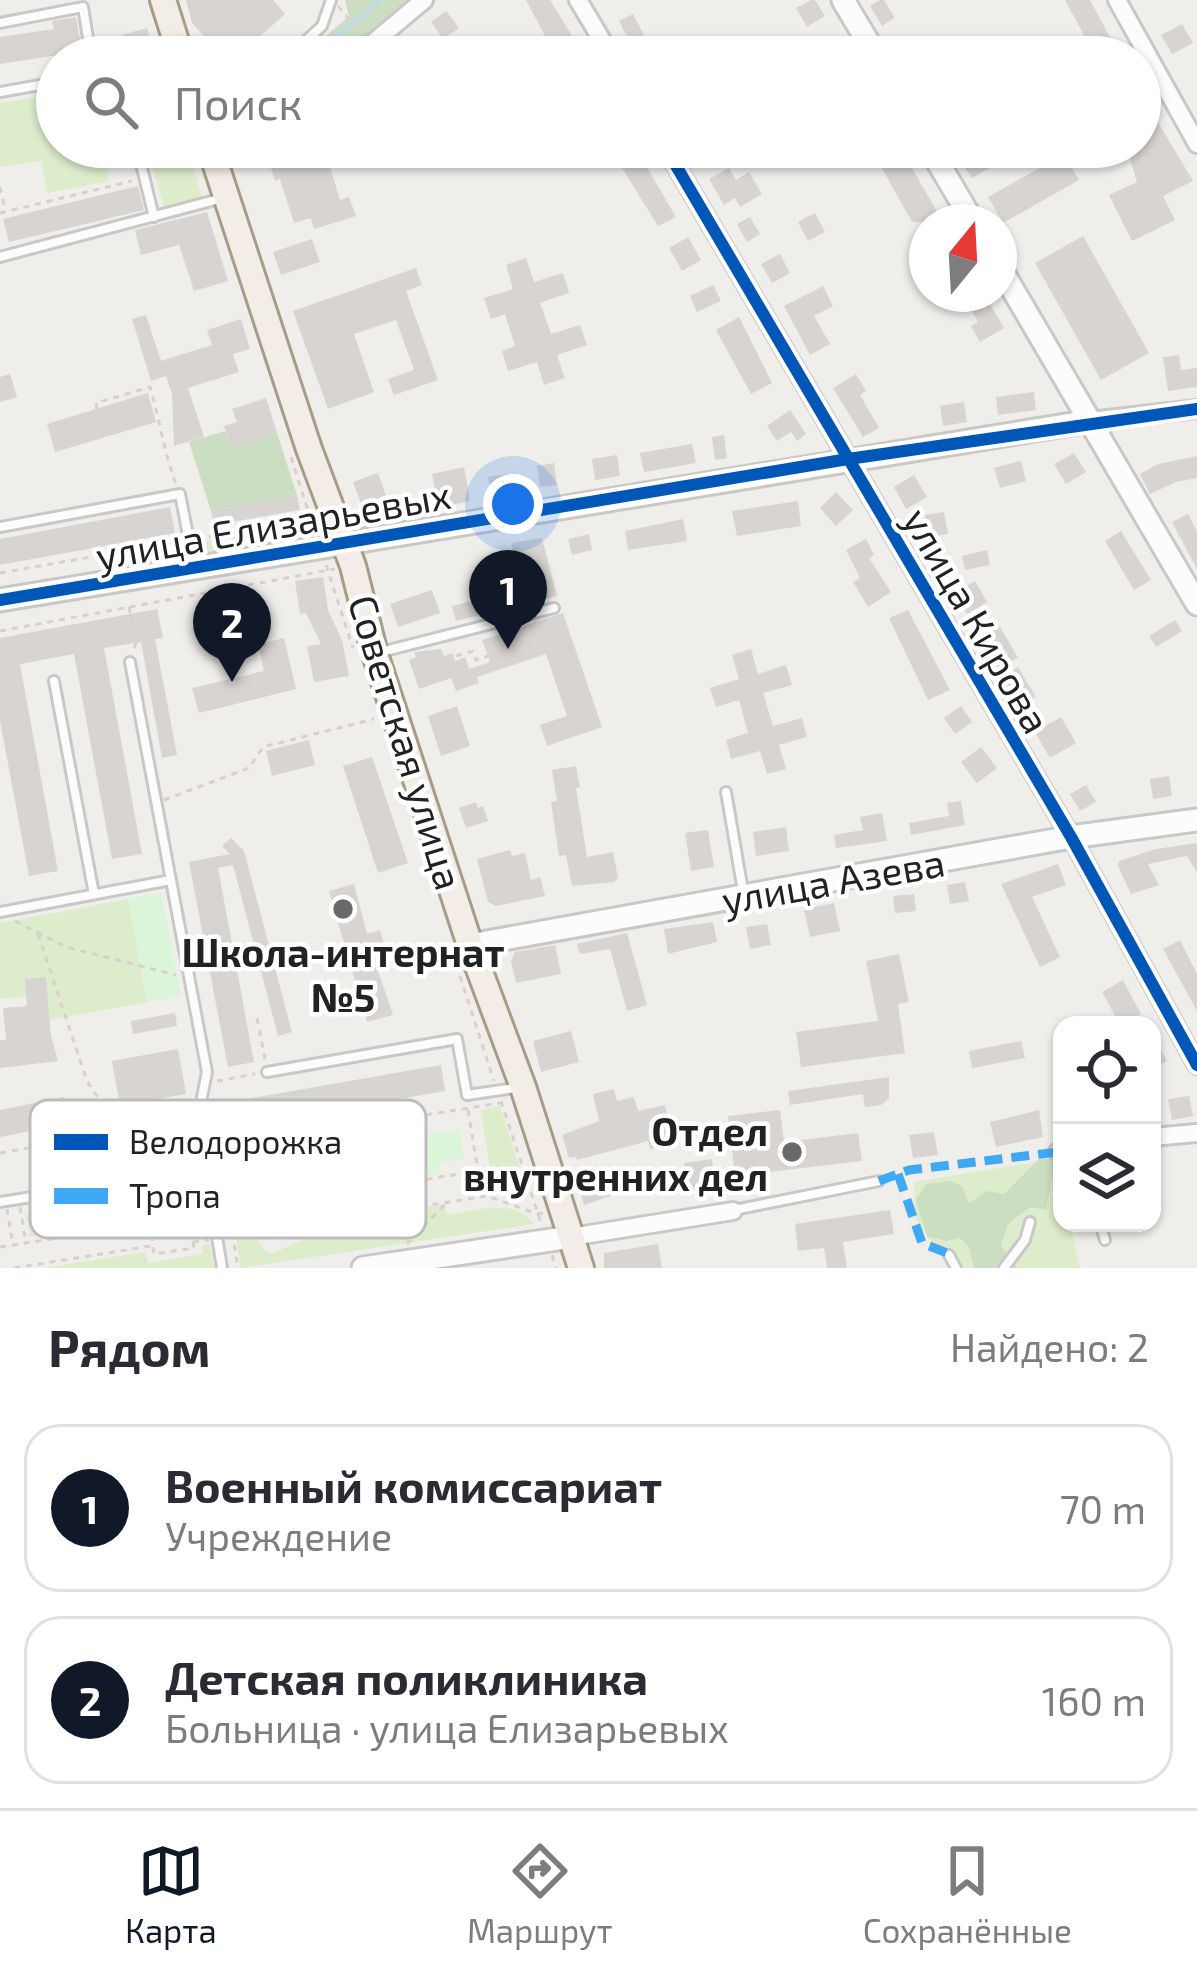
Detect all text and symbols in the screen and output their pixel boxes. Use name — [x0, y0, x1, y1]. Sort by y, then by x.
search box — [36, 36, 1161, 168]
icon: search — [78, 69, 144, 135]
text: Поиск — [174, 75, 302, 129]
north arrow — [909, 204, 1017, 312]
street label: улица Елизарьевых — [92, 470, 454, 579]
your location — [483, 474, 543, 534]
street label: улица Кирова — [894, 499, 1061, 741]
pin: 1 — [469, 550, 547, 649]
pin: 2 — [193, 583, 271, 682]
street label: Советская улица — [339, 589, 474, 895]
street label: улица Азева — [718, 837, 948, 924]
marker: Школа-интернат №5 — [330, 896, 356, 922]
place label: Школа-интернат №5 — [181, 928, 505, 1020]
map controls — [1053, 1016, 1161, 1232]
button: locate — [1053, 1016, 1161, 1124]
legend — [30, 1100, 426, 1238]
place label: Отдел внутренних дел — [463, 1107, 768, 1199]
text: Велодорожка — [129, 1121, 342, 1161]
button: layers — [1053, 1124, 1161, 1232]
marker: Отдел внутренних дел — [779, 1139, 805, 1165]
text: Тропа — [129, 1175, 221, 1215]
text: Рядом — [48, 1316, 211, 1377]
text: Найдено: 2 — [950, 1323, 1149, 1370]
text: Военный комиссариат — [165, 1458, 662, 1512]
text: 1 — [82, 1485, 98, 1532]
text: 70 m — [1060, 1485, 1146, 1532]
text: Учреждение — [165, 1512, 392, 1559]
text: Детская поликлиника — [165, 1650, 648, 1704]
text: 2 — [79, 1677, 101, 1724]
text: 160 m — [1042, 1677, 1146, 1724]
text: Больница · улица Елизарьевых — [165, 1704, 729, 1751]
tab: Карта — [125, 1838, 217, 1950]
tab: Маршрут — [467, 1838, 613, 1950]
tab: Сохранённые — [863, 1838, 1072, 1950]

